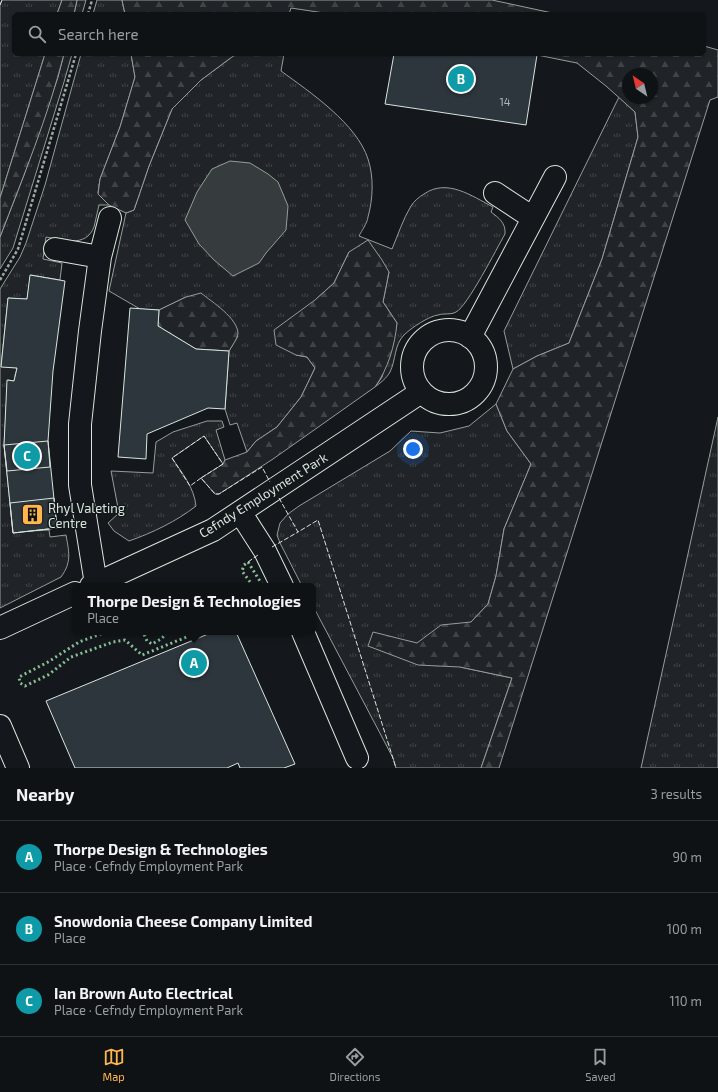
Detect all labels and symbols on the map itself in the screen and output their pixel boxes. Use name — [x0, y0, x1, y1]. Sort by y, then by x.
pin: B — [448, 64, 474, 94]
north arrow — [622, 68, 658, 104]
house number: 14 — [499, 95, 511, 108]
your location — [403, 439, 423, 459]
pin: C — [14, 441, 40, 471]
street label: Cefndy Employment Park — [196, 449, 331, 541]
place label: Rhyl Valeting Centre — [48, 500, 125, 531]
building icon: Rhyl Valeting Centre — [20, 502, 46, 528]
pin: A — [181, 648, 207, 678]

